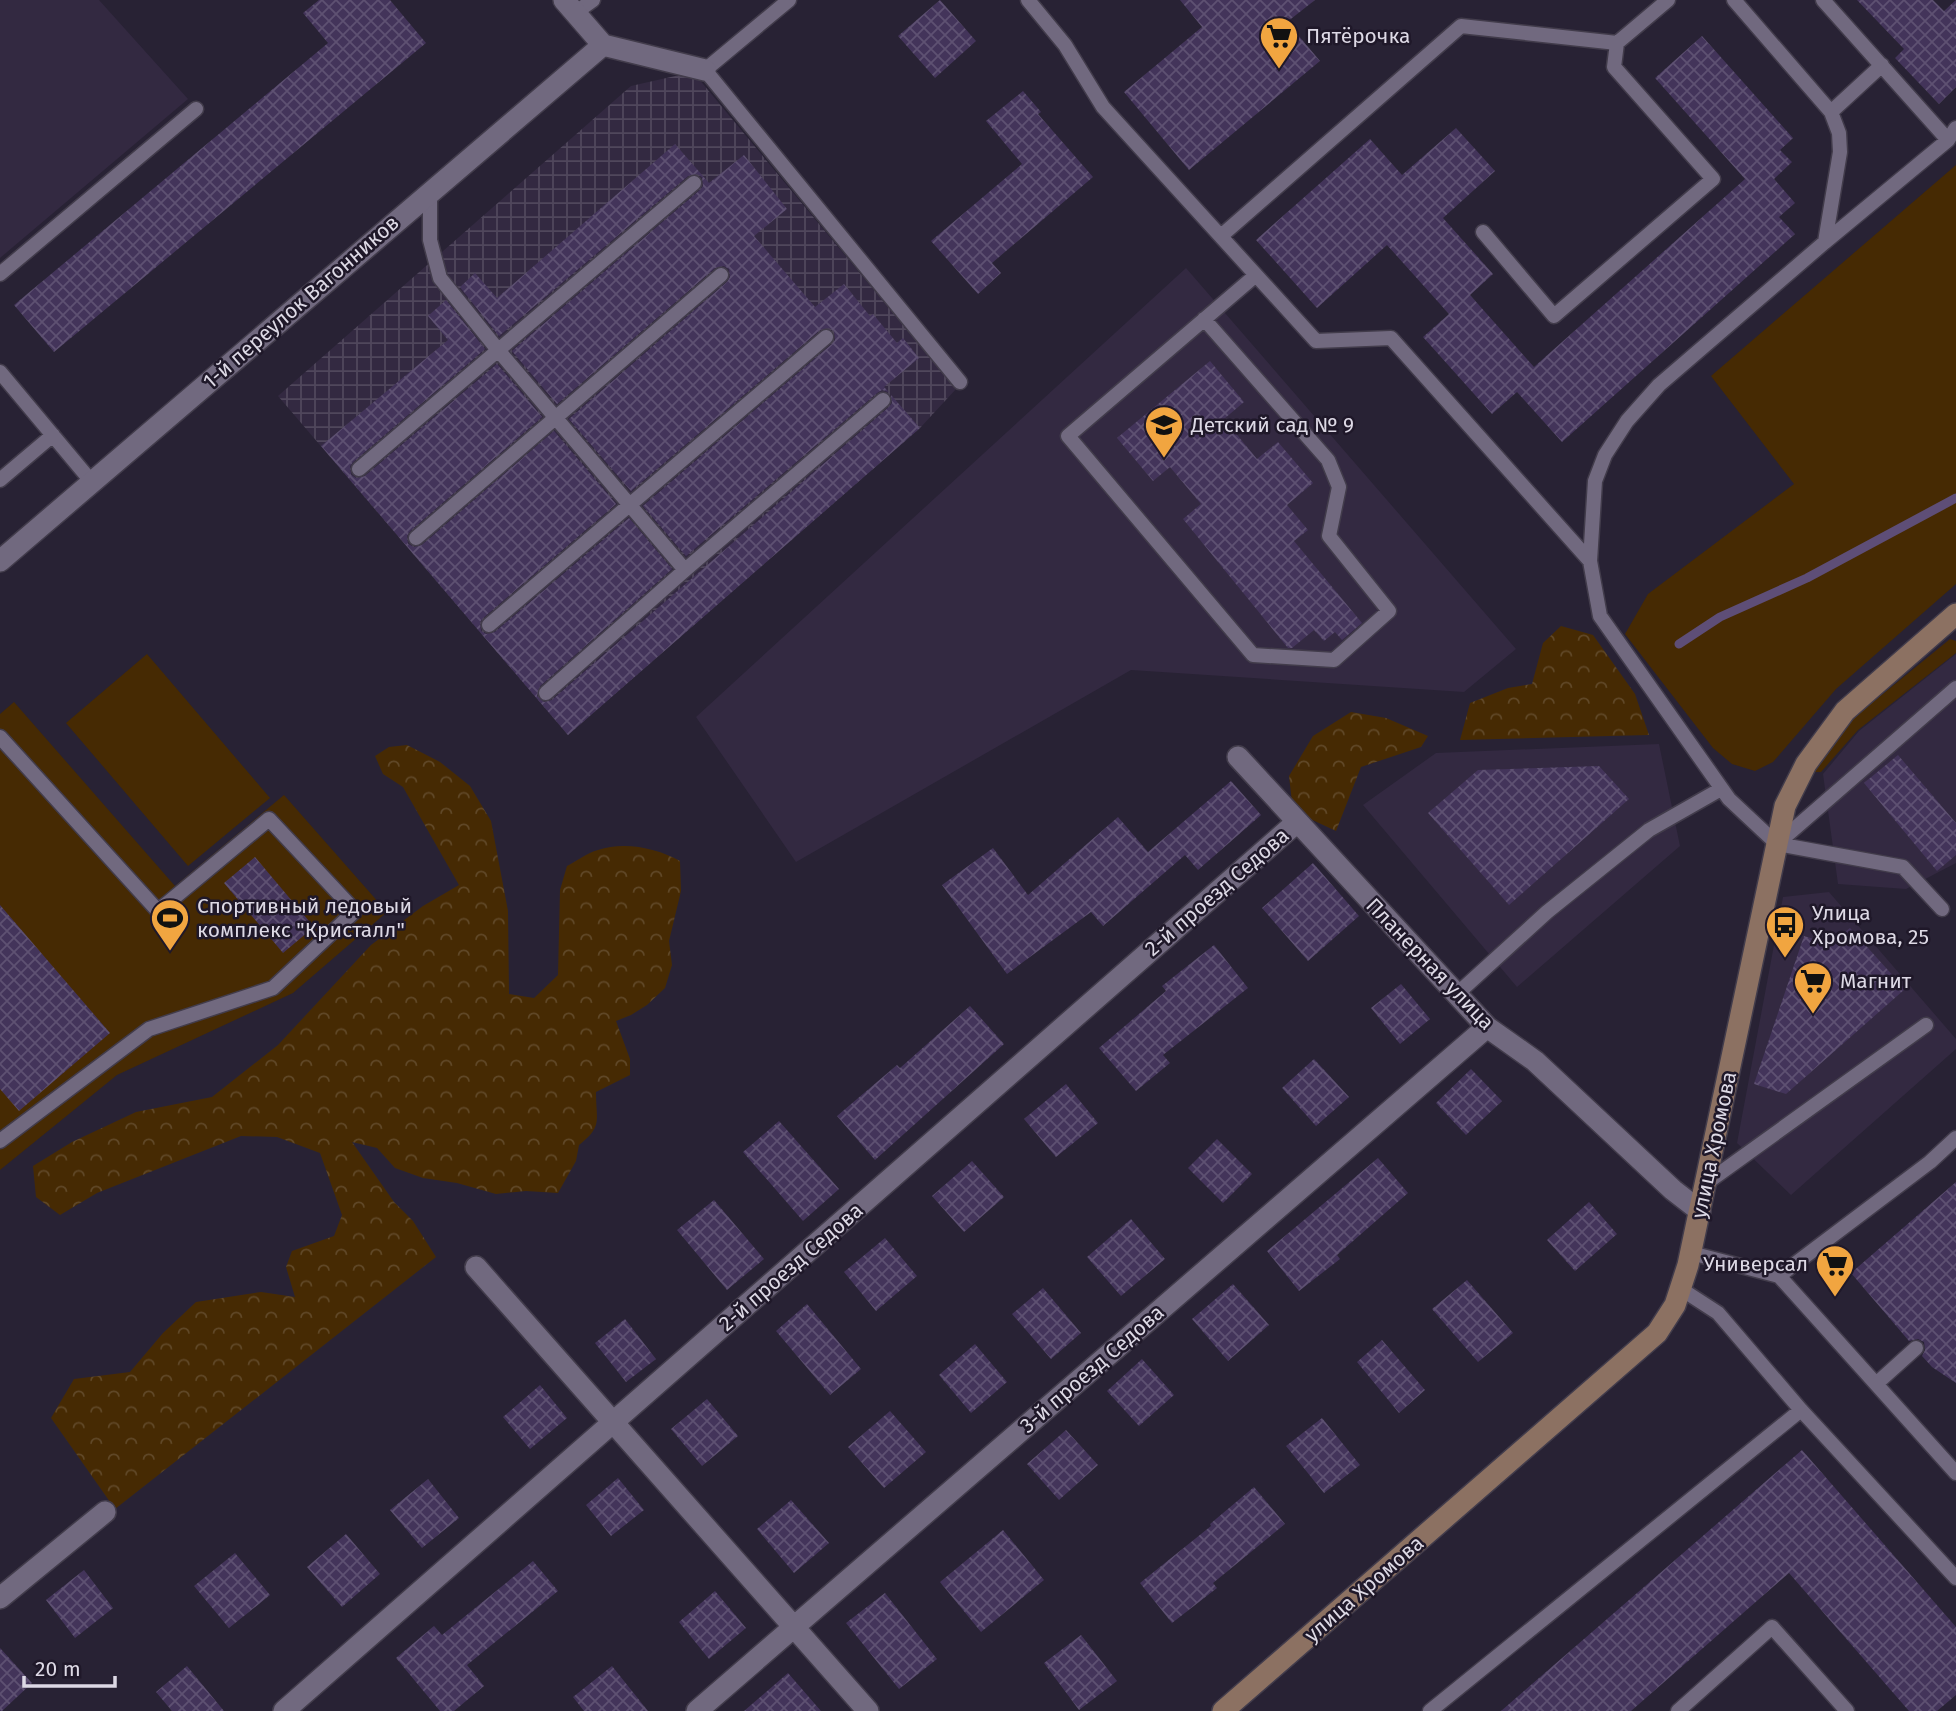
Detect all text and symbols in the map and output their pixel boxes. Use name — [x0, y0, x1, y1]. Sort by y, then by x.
supermarket icon: Пятёрочка — [1258, 15, 1300, 70]
place label: Пятёрочка — [1306, 23, 1410, 49]
street label: 1-й переулок Вагонников — [198, 210, 404, 394]
school or university icon: Детский сад № 9 — [1143, 404, 1185, 459]
place label: Детский сад № 9 — [1190, 412, 1354, 438]
street label: 2-й проезд Седова — [1140, 822, 1294, 962]
place label: Спортивный ледовый комплекс "Кристалл" — [197, 893, 412, 943]
street label: Планерная улица — [1360, 893, 1500, 1035]
sports icon: Спортивный ледовый комплекс "Кристалл" — [149, 897, 191, 952]
place label: Улица Хромова, 25 — [1812, 900, 1929, 950]
bus stop icon: Улица Хромова, 25 — [1764, 904, 1806, 959]
supermarket icon: Магнит — [1792, 960, 1834, 1015]
place label: Магнит — [1840, 968, 1912, 994]
street label: улица Хромова — [1686, 1069, 1742, 1221]
street label: 2-й проезд Седова — [714, 1197, 868, 1337]
supermarket icon: Универсал — [1814, 1243, 1856, 1298]
place label: Универсал — [1703, 1251, 1808, 1277]
street label: 3-й проезд Седова — [1015, 1299, 1169, 1439]
street label: улица Хромова — [1299, 1530, 1429, 1648]
scale bar — [24, 1644, 116, 1688]
text: 20 m — [35, 1656, 81, 1682]

